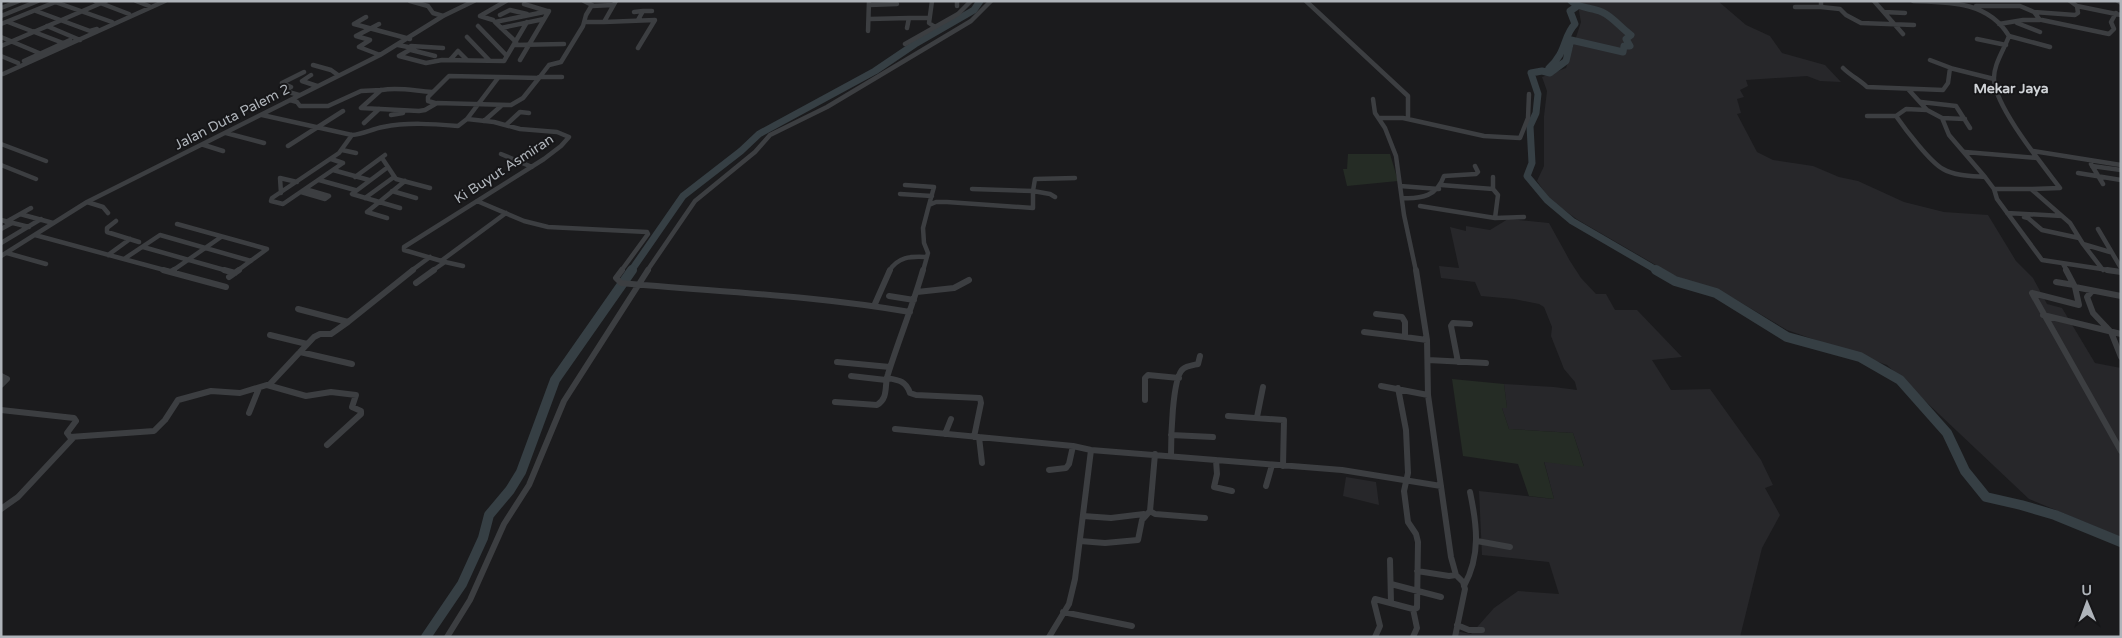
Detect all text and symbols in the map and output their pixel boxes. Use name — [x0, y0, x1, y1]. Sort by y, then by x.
district label: Mekar Jaya — [1973, 80, 2049, 97]
street label: Jalan Duta Palem 2 — [171, 81, 293, 153]
street label: Ki Buyut Asmiran — [451, 131, 557, 207]
north arrow — [2062, 578, 2112, 628]
text: U — [2081, 582, 2092, 599]

